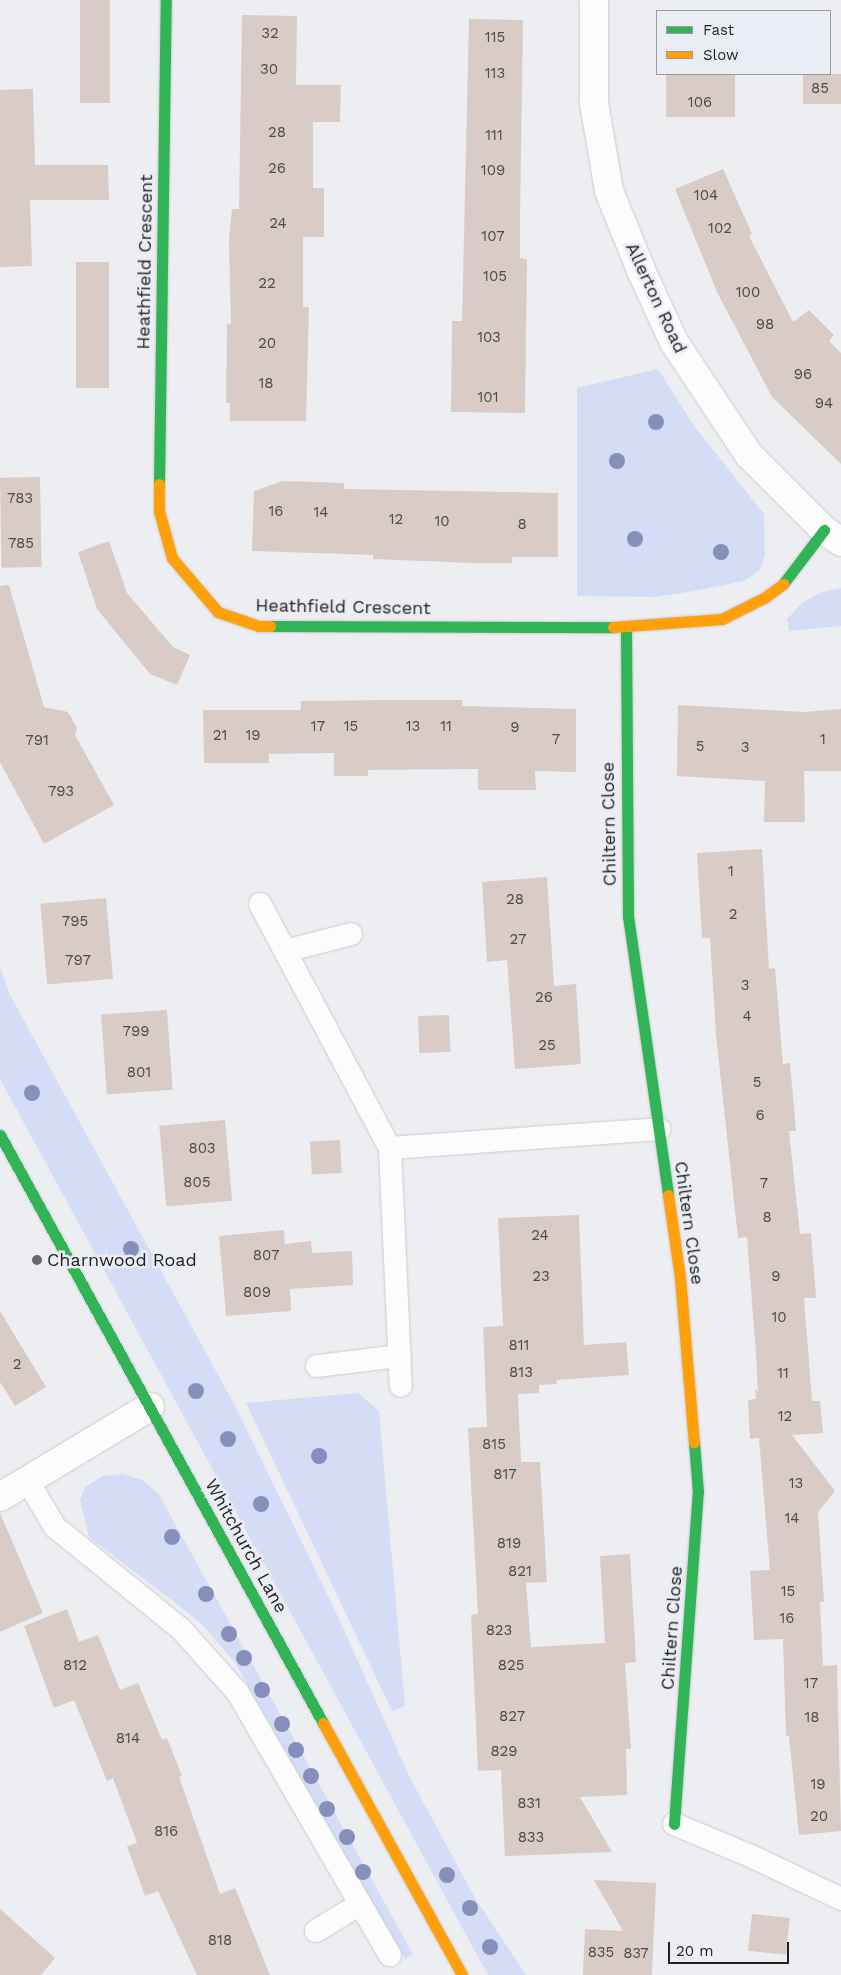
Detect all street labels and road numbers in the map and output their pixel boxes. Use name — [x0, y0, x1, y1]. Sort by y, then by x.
street label: Heathfield Crescent — [133, 174, 157, 350]
street label: Allerton Road — [621, 239, 691, 357]
street label: Heathfield Crescent — [255, 595, 431, 619]
street label: Chiltern Close — [597, 762, 621, 886]
street label: Chiltern Close — [670, 1160, 708, 1286]
street label: Whitchurch Lane — [200, 1475, 292, 1617]
street label: Chiltern Close — [657, 1565, 687, 1691]

